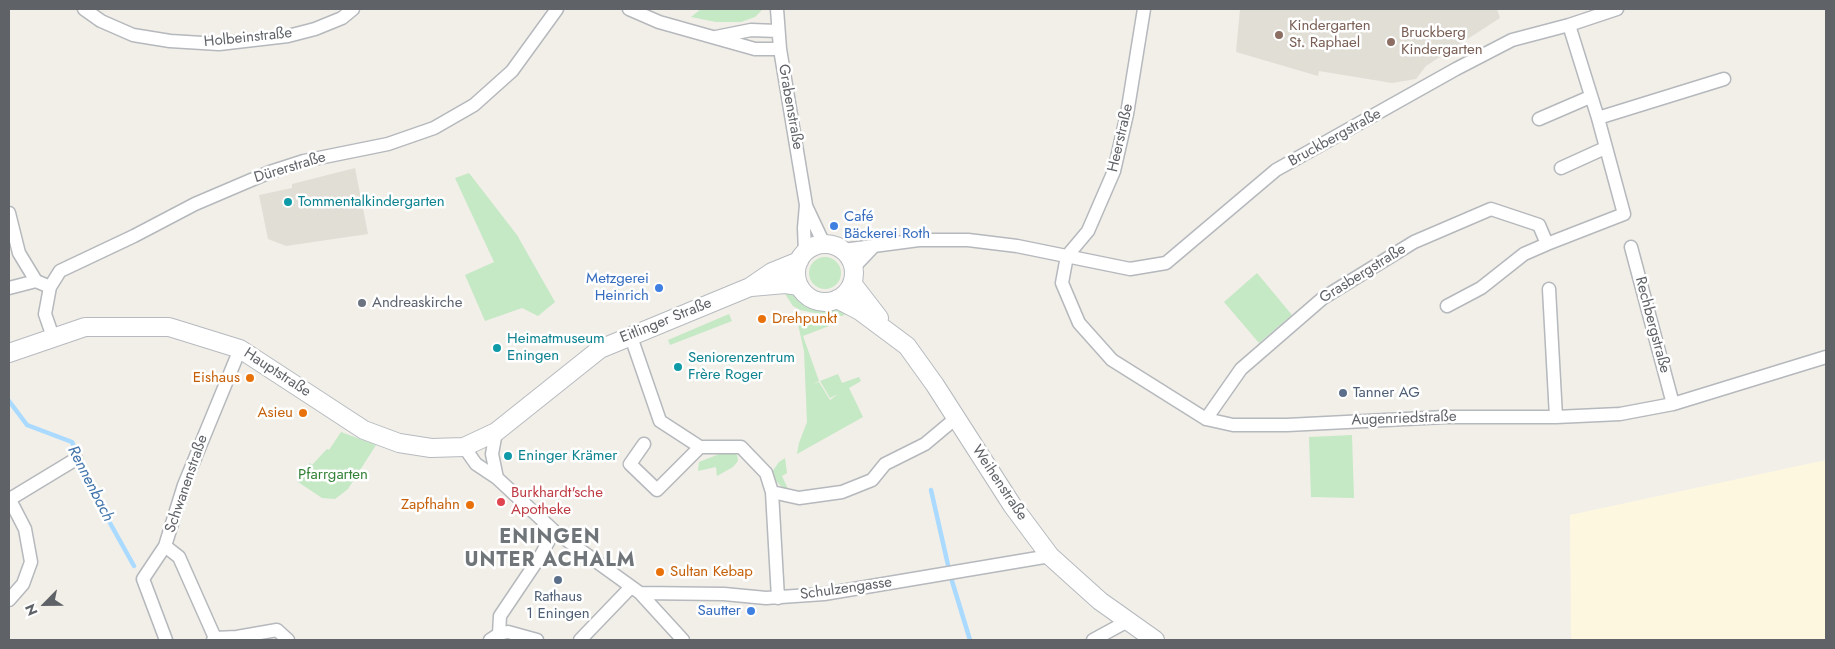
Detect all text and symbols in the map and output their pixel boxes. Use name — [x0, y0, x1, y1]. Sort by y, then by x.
place label: Kindergarten St. Raphael — [1289, 17, 1371, 52]
street label: Holbeinstraße — [203, 24, 293, 52]
place label: Bruckberg Kindergarten — [1401, 24, 1483, 59]
marker: Kindergarten St. Raphael — [1273, 29, 1285, 41]
marker: Bruckberg Kindergarten — [1385, 36, 1397, 48]
street label: Grabenstraße — [774, 63, 806, 151]
street label: Heerstraße — [1104, 102, 1138, 174]
street label: Bruckbergstraße — [1286, 105, 1384, 171]
street label: Dürerstraße — [252, 149, 328, 187]
place label: Tommentalkindergarten — [298, 193, 445, 211]
marker: Tommentalkindergarten — [282, 196, 294, 208]
place label: Café Bäckerei Roth — [844, 208, 930, 243]
marker: Café Bäckerei Roth — [828, 220, 840, 232]
street label: Grasbergstraße — [1317, 240, 1409, 308]
place label: Metzgerei Heinrich — [586, 270, 649, 305]
street label: Rechbergstraße — [1630, 275, 1674, 375]
marker: Metzgerei Heinrich — [653, 282, 665, 294]
place label: Andreaskirche — [372, 294, 462, 312]
street label: Eitlinger Straße — [618, 294, 714, 348]
marker: Andreaskirche — [356, 297, 368, 309]
place label: Drehpunkt — [772, 310, 837, 328]
marker: Drehpunkt — [756, 313, 768, 325]
place label: Heimatmuseum Eningen — [507, 330, 605, 365]
marker: Heimatmuseum Eningen — [491, 342, 503, 354]
street label: Hauptstraße — [240, 345, 314, 401]
place label: Seniorenzentrum Frère Roger — [688, 349, 795, 384]
marker: Seniorenzentrum Frère Roger — [672, 361, 684, 373]
place label: Eishaus — [193, 369, 240, 387]
marker: Eishaus — [244, 372, 256, 384]
place label: Tanner AG — [1353, 384, 1420, 402]
marker: Tanner AG — [1337, 387, 1349, 399]
place label: Asieu — [258, 404, 293, 422]
marker: Asieu — [297, 407, 309, 419]
street label: Augenriedstraße — [1351, 408, 1457, 430]
street label: Schwanenstraße — [162, 433, 212, 535]
street label: Weihenstraße — [967, 442, 1031, 524]
water label: Rennenbach — [63, 443, 117, 525]
place label: Eninger Krämer — [518, 447, 617, 465]
marker: Eninger Krämer — [502, 450, 514, 462]
park label: Pfarrgarten — [298, 466, 368, 484]
place label: Burkhardt'sche Apotheke — [511, 484, 603, 519]
place label: Zapfhahn — [401, 496, 460, 514]
marker: Burkhardt'sche Apotheke — [495, 496, 507, 508]
marker: Zapfhahn — [464, 499, 476, 511]
district label: ENINGEN UNTER ACHALM — [463, 526, 637, 573]
place label: Sultan Kebap — [670, 563, 753, 581]
marker: Sultan Kebap — [654, 566, 666, 578]
marker: Rathaus 1 Eningen — [552, 574, 564, 586]
street label: Schulzengasse — [799, 574, 893, 604]
north arrow — [20, 579, 70, 629]
place label: Rathaus 1 Eningen — [526, 588, 590, 623]
text: N — [20, 601, 43, 619]
place label: Sautter — [698, 602, 741, 620]
marker: Sautter — [745, 605, 757, 617]

